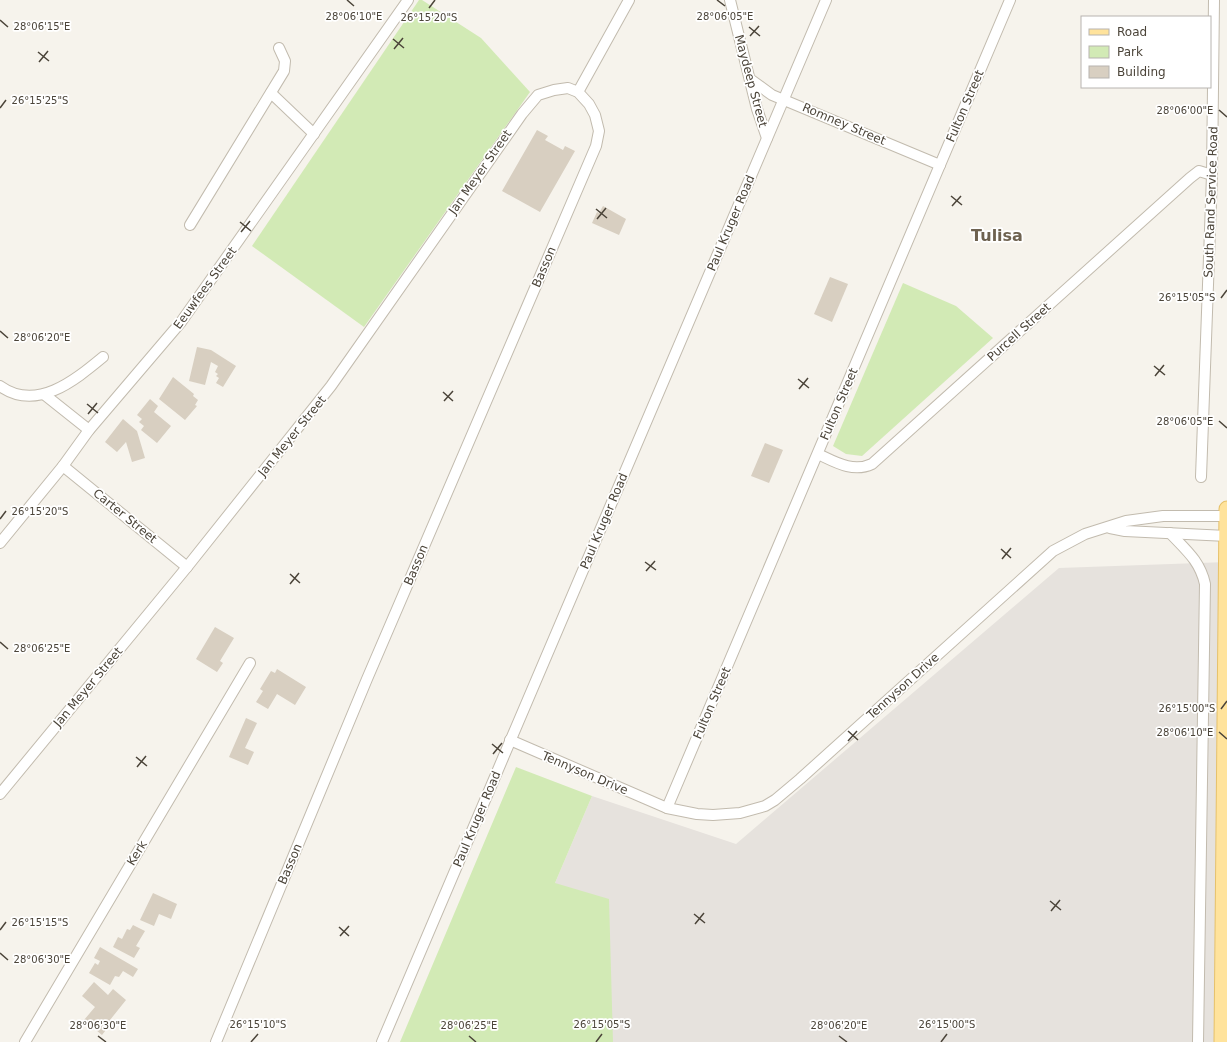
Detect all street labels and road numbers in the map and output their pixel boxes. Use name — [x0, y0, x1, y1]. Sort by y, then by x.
street label: Maydeep Street — [732, 33, 770, 129]
street label: Fulton Street — [943, 68, 987, 144]
street label: Romney Street — [800, 100, 888, 148]
street label: South Rand Service Road — [1201, 126, 1221, 278]
street label: Jan Meyer Street — [445, 127, 515, 218]
street label: Paul Kruger Road — [704, 173, 758, 273]
street label: Eeuwfees Street — [171, 244, 240, 332]
street label: Basson — [529, 244, 559, 290]
street label: Purcell Street — [985, 300, 1054, 364]
street label: Fulton Street — [817, 366, 861, 442]
street label: Jan Meyer Street — [255, 393, 329, 480]
street label: Paul Kruger Road — [577, 471, 631, 571]
street label: Carter Street — [90, 486, 160, 546]
street label: Basson — [401, 542, 431, 588]
street label: Jan Meyer Street — [50, 644, 126, 730]
street label: Tennyson Drive — [863, 650, 942, 723]
street label: Fulton Street — [690, 665, 734, 741]
street label: Tennyson Drive — [539, 748, 630, 797]
street label: Paul Kruger Road — [450, 769, 504, 869]
street label: Kerk — [124, 838, 150, 868]
street label: Basson — [275, 841, 305, 887]

